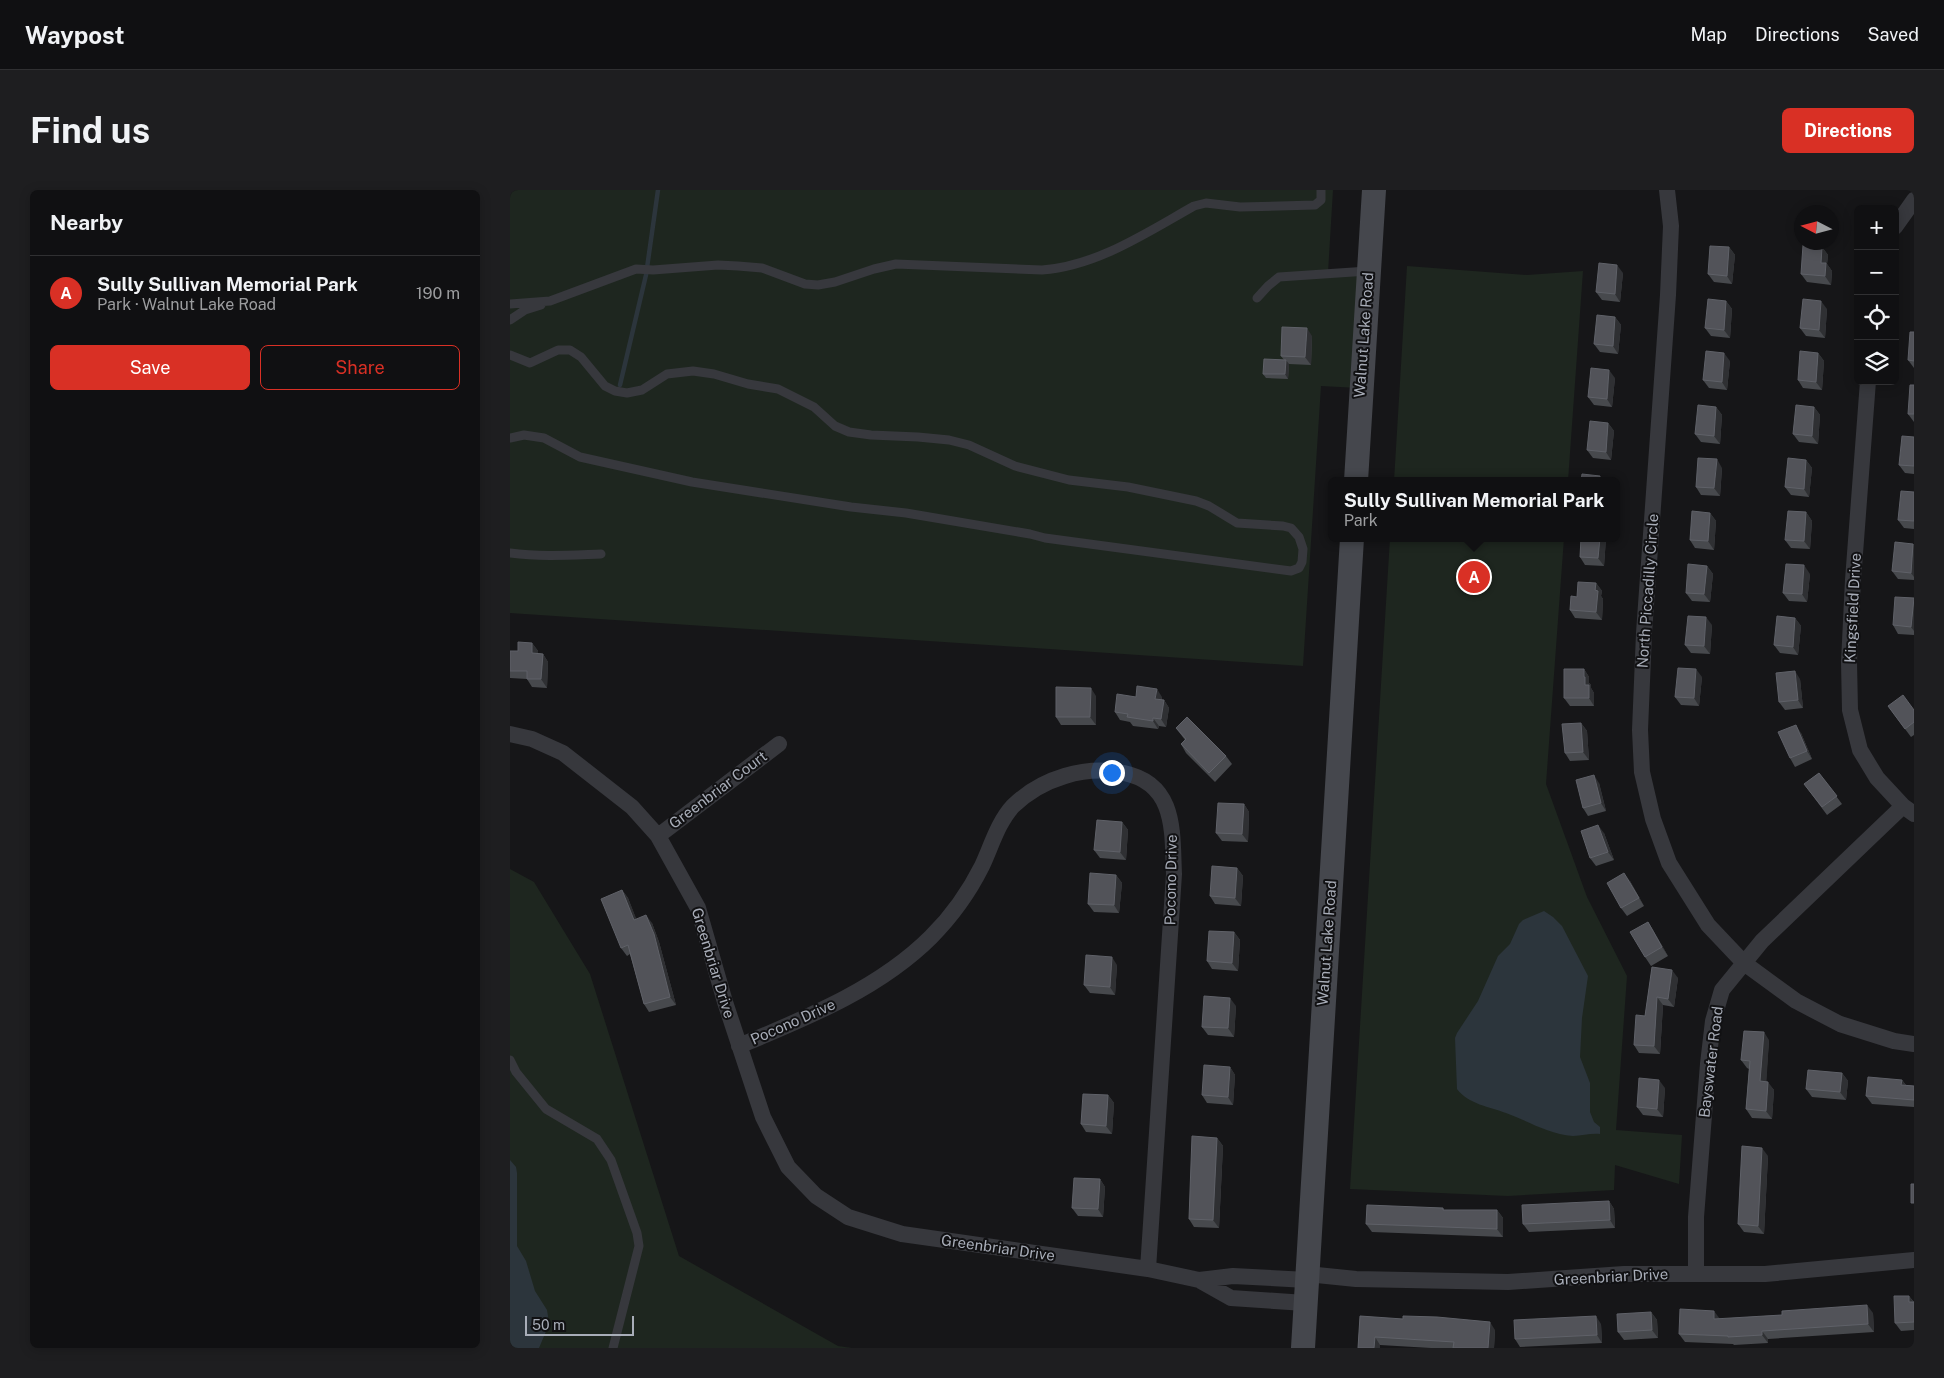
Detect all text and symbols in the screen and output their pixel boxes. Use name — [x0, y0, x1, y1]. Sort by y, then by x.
text: Waypost — [25, 21, 125, 49]
text: Map — [1690, 24, 1727, 45]
text: Directions — [1755, 24, 1840, 45]
text: Saved — [1868, 24, 1919, 45]
button: Directions — [1782, 108, 1914, 153]
text: Find us — [30, 110, 150, 151]
north arrow — [1794, 205, 1839, 250]
map controls — [1854, 205, 1899, 385]
button: + — [1854, 205, 1899, 250]
text: Nearby — [50, 210, 123, 235]
button: − — [1854, 250, 1899, 295]
street label: Walnut Lake Road — [1351, 272, 1376, 398]
text: Sully Sullivan Memorial Park — [97, 273, 358, 295]
text: A — [60, 284, 72, 303]
text: 190 m — [416, 284, 460, 303]
text: Park · Walnut Lake Road — [97, 295, 276, 314]
button: locate — [1854, 295, 1899, 340]
button: layers — [1854, 340, 1899, 385]
button: Save — [50, 345, 250, 390]
button: Share — [260, 345, 460, 390]
popup — [1328, 477, 1620, 542]
text: Sully Sullivan Memorial Park — [1344, 489, 1604, 511]
text: Park — [1344, 511, 1378, 530]
street label: North Piccadilly Circle — [1634, 513, 1661, 669]
street label: Kingsfield Drive — [1841, 553, 1864, 663]
pin: A — [1458, 558, 1490, 596]
street label: Greenbriar Court — [666, 747, 770, 832]
your location — [1099, 760, 1125, 786]
street label: Pocono Drive — [1161, 834, 1180, 926]
street label: Walnut Lake Road — [1314, 880, 1339, 1006]
street label: Greenbriar Drive — [689, 906, 738, 1020]
street label: Pocono Drive — [748, 995, 838, 1048]
street label: Bayswater Road — [1695, 1005, 1726, 1119]
street label: Greenbriar Drive — [940, 1231, 1056, 1264]
street label: Greenbriar Drive — [1553, 1265, 1669, 1288]
scale bar — [525, 1313, 634, 1336]
text: 50 m — [532, 1317, 565, 1333]

